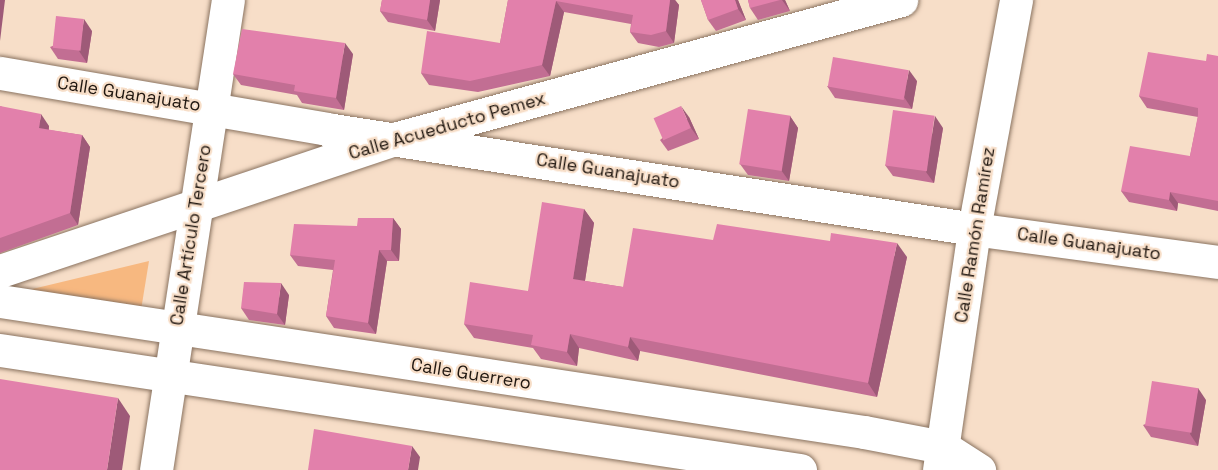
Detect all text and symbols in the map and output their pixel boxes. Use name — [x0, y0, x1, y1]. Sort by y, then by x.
street label: Calle Guanajuato — [56, 72, 202, 116]
street label: Calle Acueducto Pemex — [346, 88, 548, 164]
street label: Calle Artículo Tercero — [166, 143, 216, 327]
street label: Calle Ramón Ramírez — [950, 146, 1000, 324]
street label: Calle Guanajuato — [535, 149, 681, 193]
street label: Calle Guanajuato — [1016, 223, 1162, 265]
street label: Calle Guerrero — [410, 354, 532, 394]

